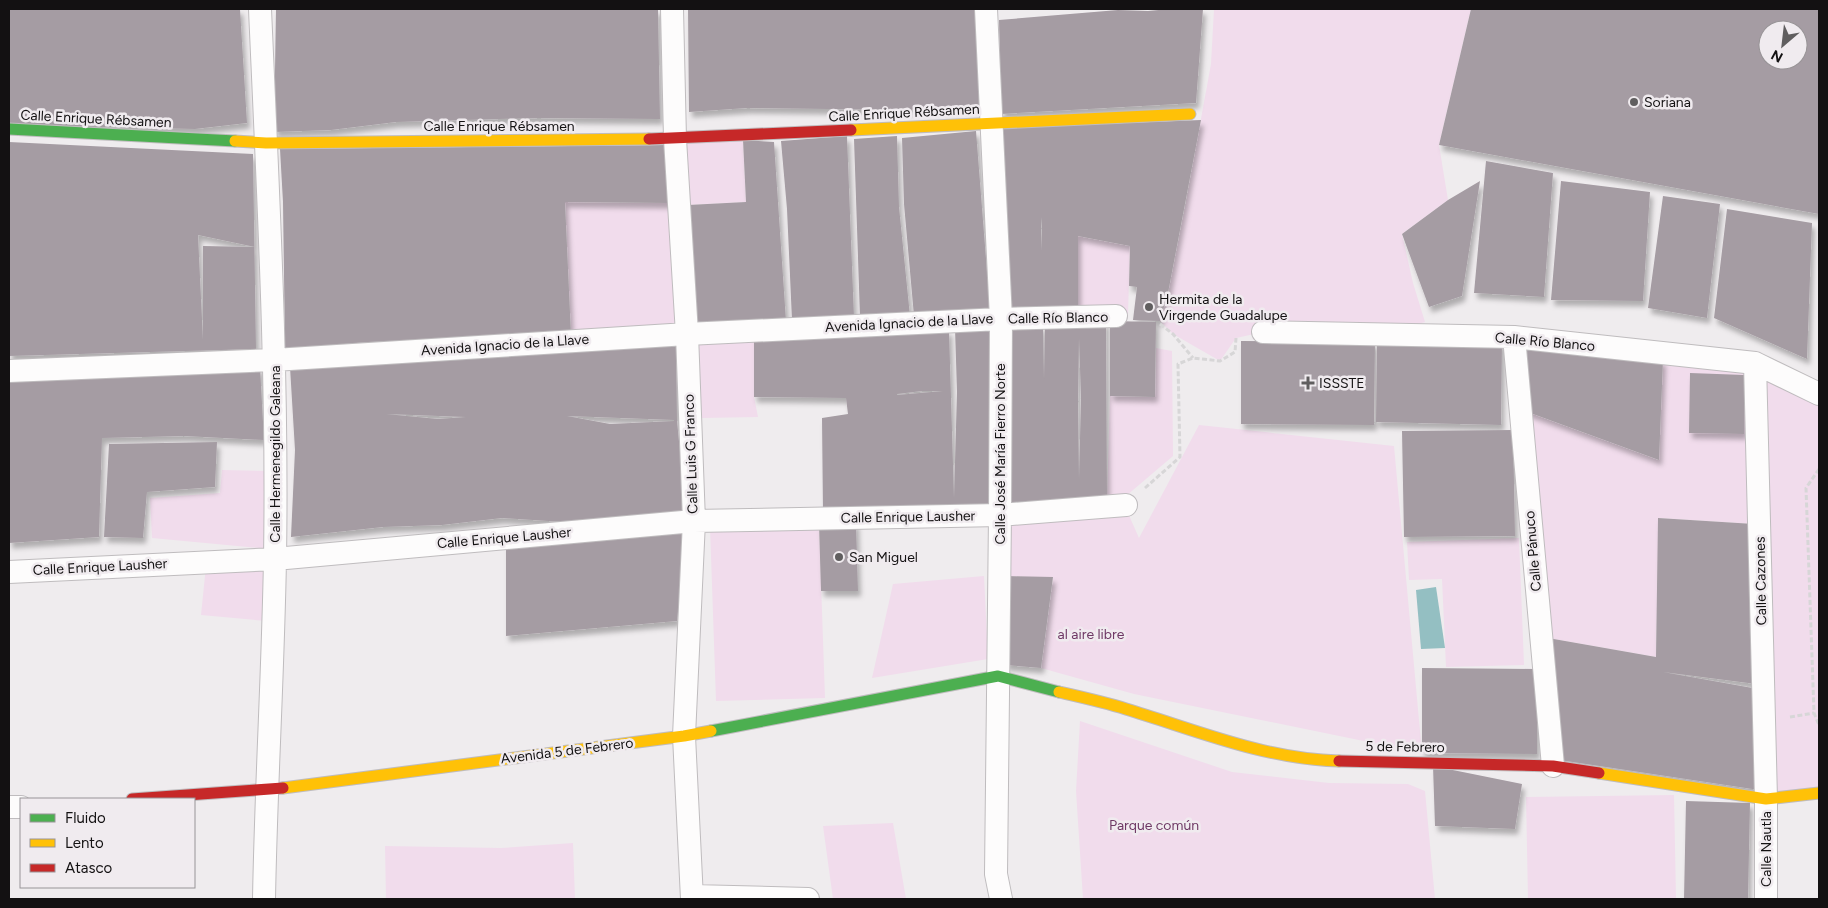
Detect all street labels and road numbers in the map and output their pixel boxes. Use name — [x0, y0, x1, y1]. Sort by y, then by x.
street label: Calle Enrique Rébsamen — [828, 101, 980, 125]
street label: Calle Enrique Rébsamen — [20, 107, 172, 131]
street label: Calle Enrique Rébsamen — [423, 118, 575, 135]
street label: Calle Río Blanco — [1008, 309, 1108, 327]
street label: Avenida Ignacio de la Llave — [824, 310, 994, 336]
street label: Calle Río Blanco — [1494, 329, 1596, 355]
street label: Avenida Ignacio de la Llave — [420, 331, 590, 359]
street label: Calle José María Fierro Norte — [992, 363, 1009, 545]
street label: Calle Hermenegildo Galeana — [267, 365, 284, 543]
street label: Calle Luis G Franco — [680, 394, 702, 514]
street label: Calle Enrique Lausher — [841, 507, 976, 527]
street label: Calle Pánuco — [1521, 510, 1545, 592]
street label: Calle Enrique Lausher — [436, 524, 572, 552]
street label: Calle Cazones — [1752, 537, 1770, 625]
street label: Calle Enrique Lausher — [32, 555, 168, 579]
street label: Avenida 5 de Febrero — [500, 734, 634, 768]
street label: 5 de Febrero — [1365, 738, 1445, 756]
street label: Calle Nautla — [1758, 811, 1775, 887]

